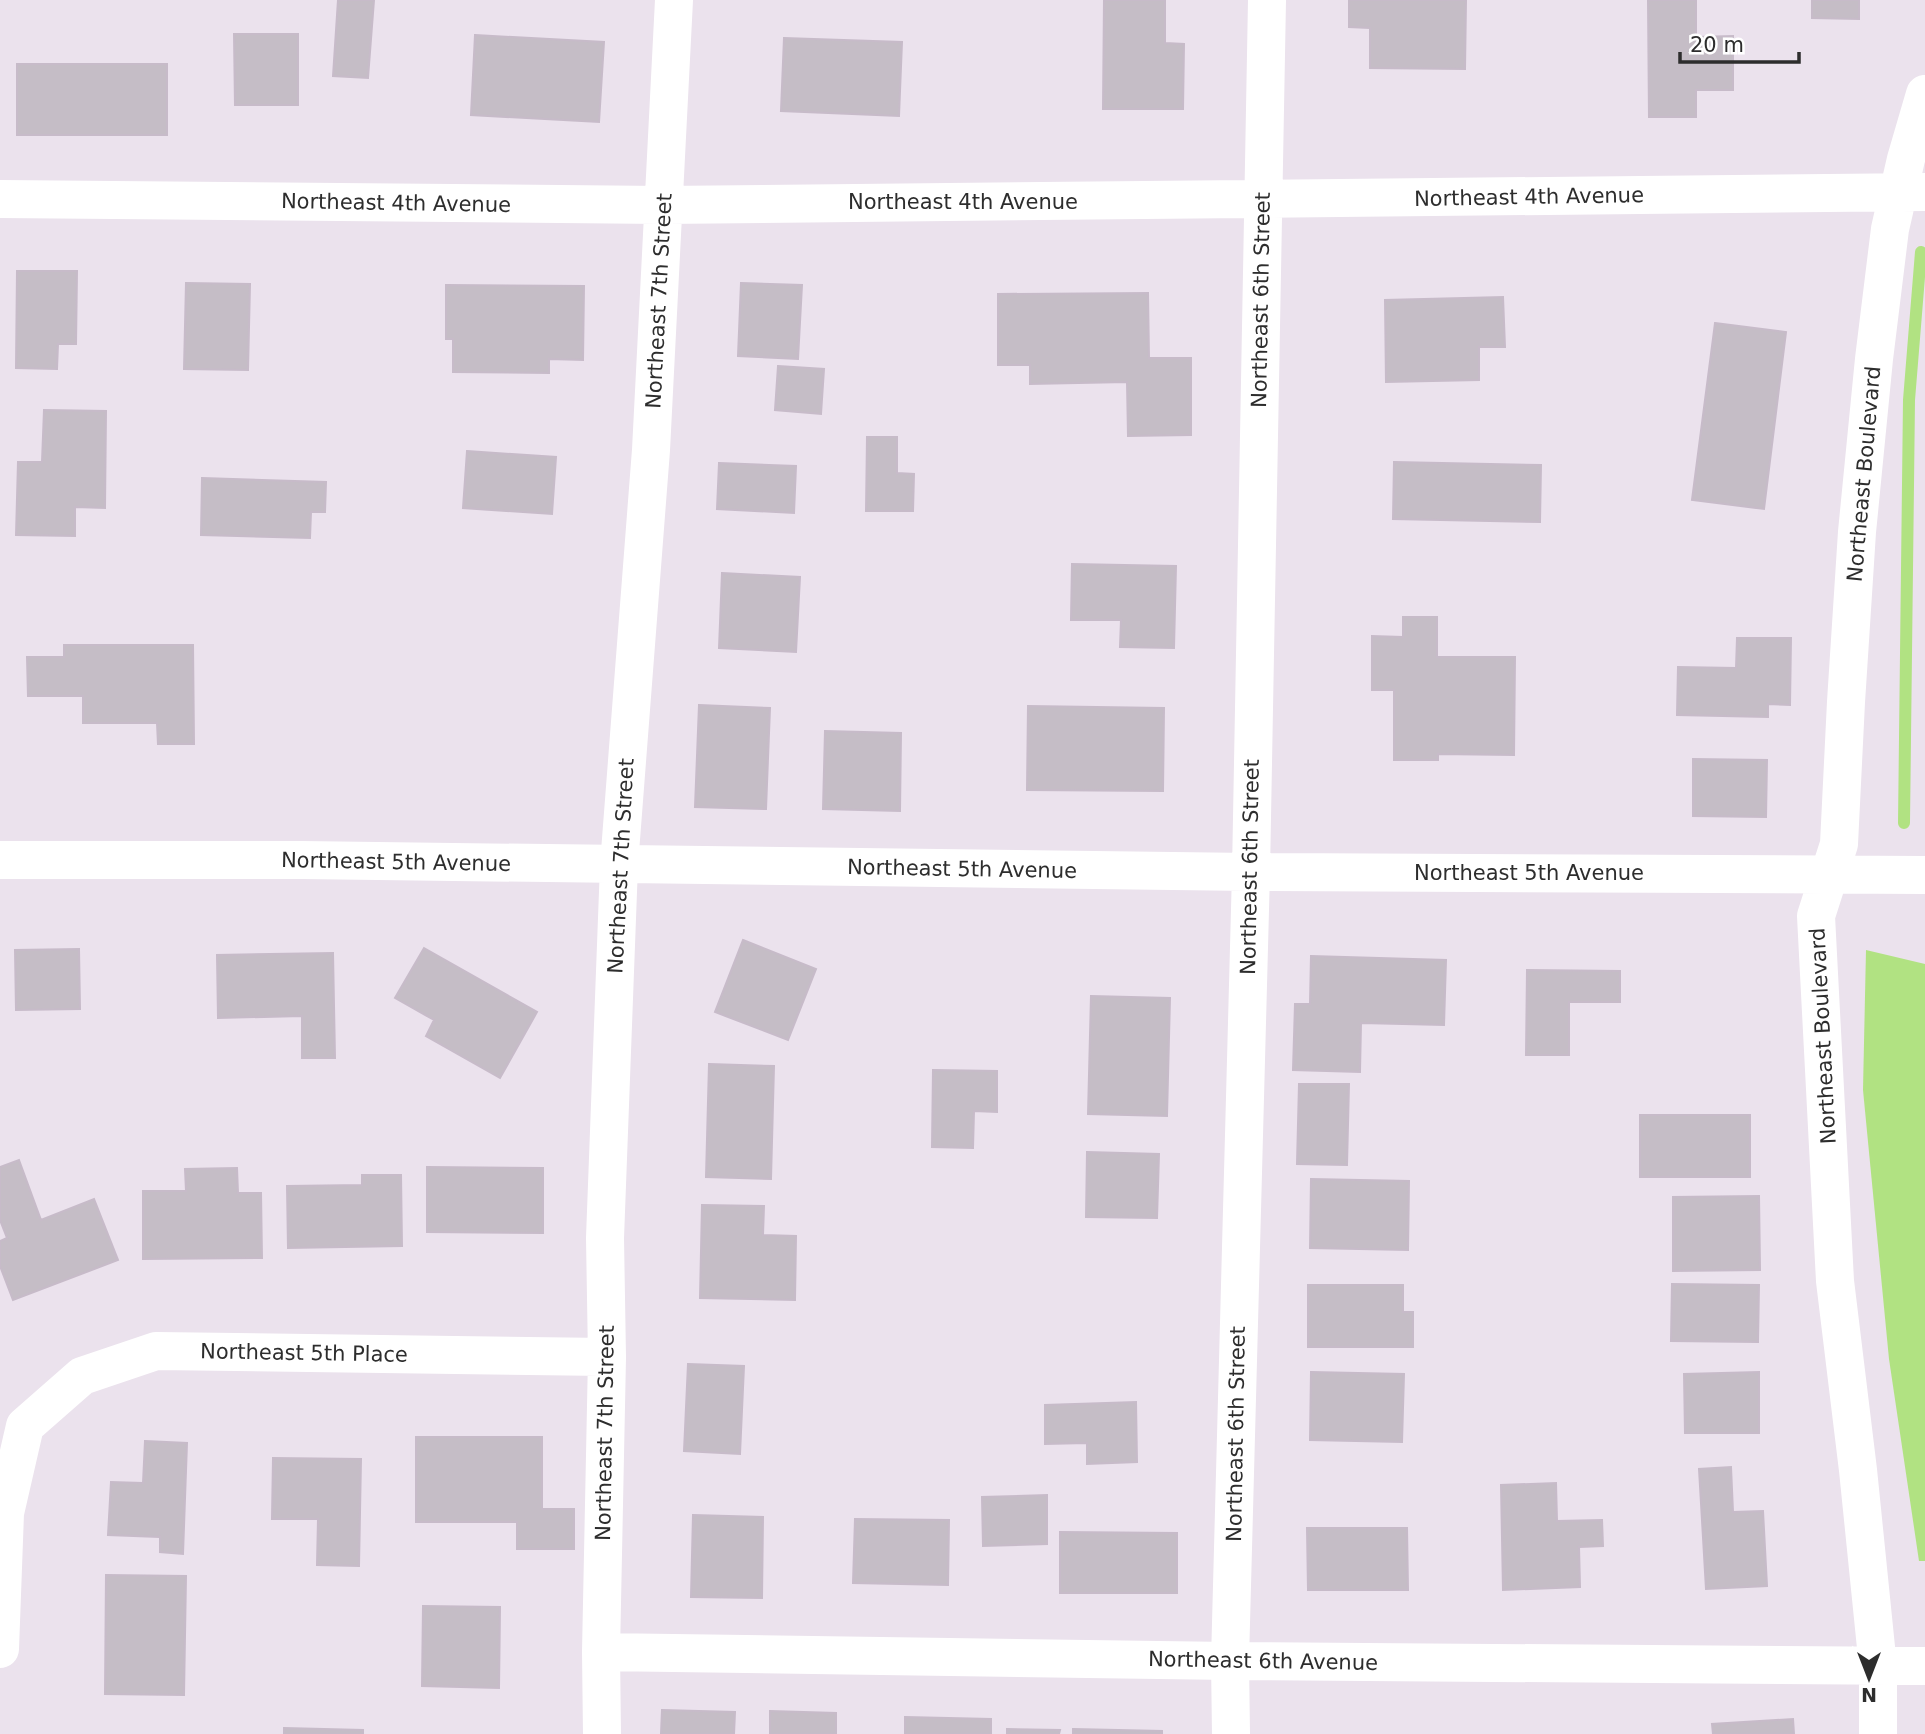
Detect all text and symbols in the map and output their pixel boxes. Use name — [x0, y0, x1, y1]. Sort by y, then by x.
scale bar — [1680, 21, 1799, 65]
text: 20 m — [1690, 33, 1744, 57]
street label: Northeast 4th Avenue — [1414, 183, 1644, 211]
street label: Northeast 4th Avenue — [281, 189, 511, 217]
street label: Northeast 4th Avenue — [848, 190, 1078, 214]
street label: Northeast 6th Street — [1247, 192, 1275, 408]
street label: Northeast 7th Street — [641, 193, 677, 409]
street label: Northeast Boulevard — [1843, 365, 1885, 583]
street label: Northeast 7th Street — [603, 758, 639, 974]
street label: Northeast 6th Street — [1236, 759, 1264, 975]
street label: Northeast 5th Avenue — [281, 848, 511, 876]
street label: Northeast 5th Avenue — [847, 855, 1077, 883]
street label: Northeast 5th Avenue — [1414, 861, 1644, 885]
street label: Northeast Boulevard — [1805, 927, 1841, 1145]
street label: Northeast 7th Street — [591, 1325, 619, 1541]
street label: Northeast 6th Street — [1222, 1326, 1250, 1542]
street label: Northeast 5th Place — [200, 1339, 408, 1367]
north arrow — [1834, 1643, 1904, 1713]
street label: Northeast 6th Avenue — [1148, 1647, 1378, 1675]
text: N — [1861, 1684, 1877, 1706]

